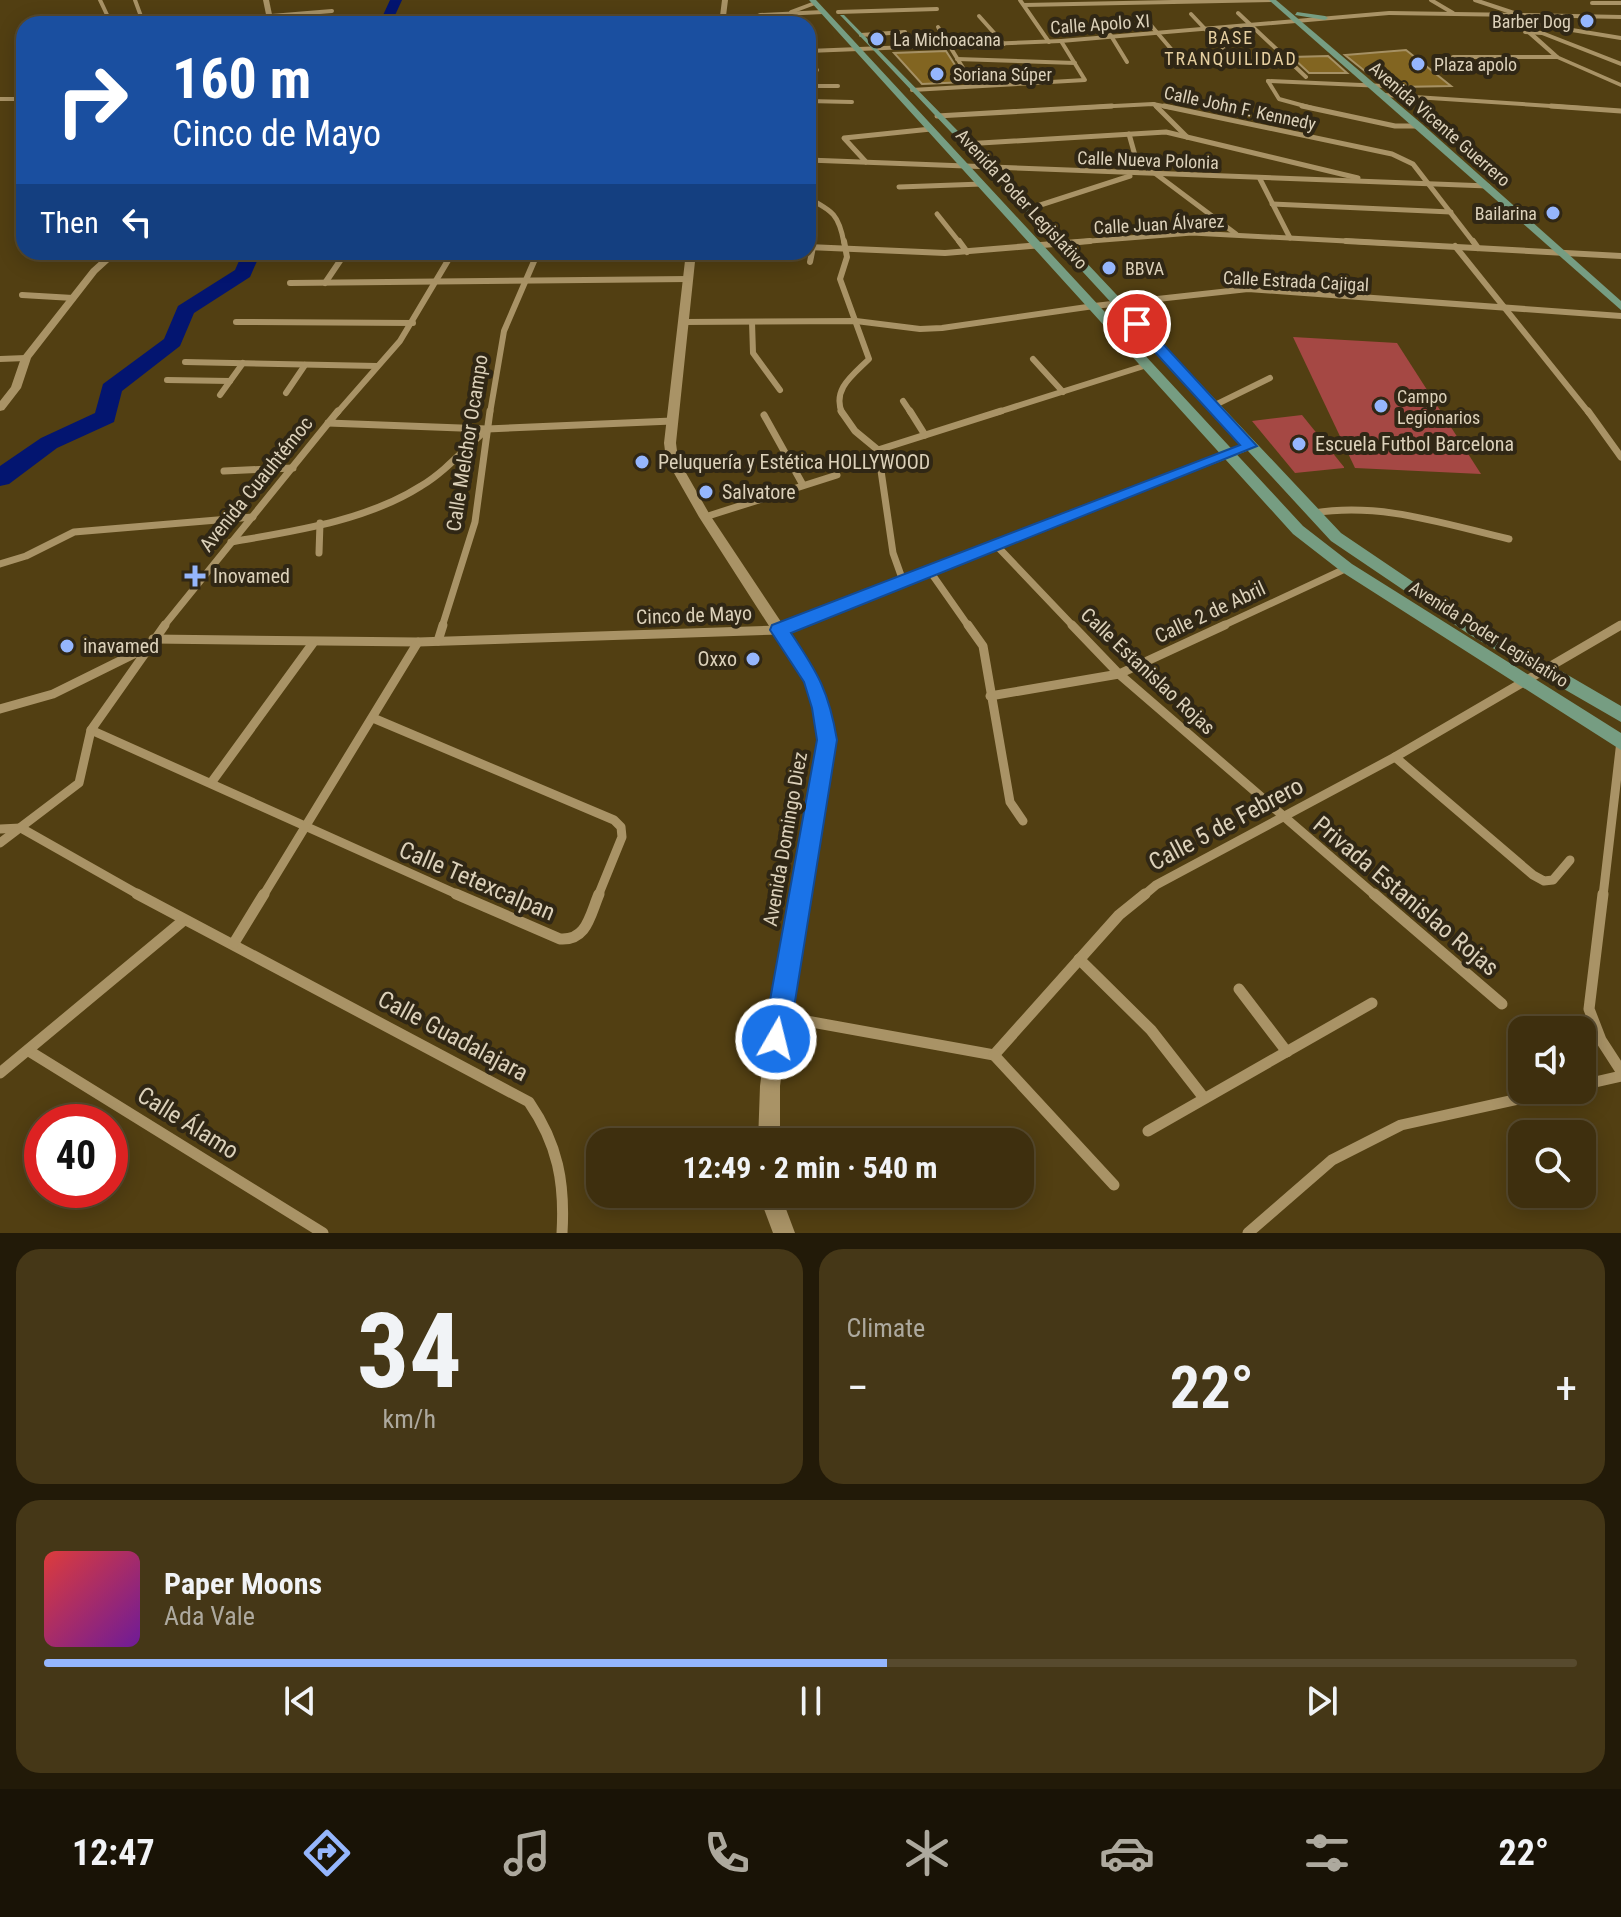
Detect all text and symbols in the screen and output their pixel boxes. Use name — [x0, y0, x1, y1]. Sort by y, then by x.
street label: Calle Apolo XI — [1050, 10, 1150, 38]
place label: Barber Dog — [1492, 11, 1571, 32]
marker: Barber Dog — [1578, 12, 1596, 30]
district label: BASE TRANQUILIDAD — [1164, 27, 1298, 69]
place label: La Michoacana — [893, 29, 1001, 50]
marker: La Michoacana — [868, 30, 886, 48]
text: 160 m — [172, 46, 311, 112]
icon: right — [40, 48, 144, 152]
place label: Plaza apolo — [1434, 54, 1517, 75]
marker: Plaza apolo — [1409, 55, 1427, 73]
street label: Avenida Vicente Guerrero — [1365, 57, 1515, 191]
place label: Soriana Súper — [953, 64, 1052, 85]
marker: Soriana Súper — [928, 65, 946, 83]
street label: Calle John F. Kennedy — [1162, 82, 1318, 134]
text: Cinco de Mayo — [172, 113, 381, 155]
street label: Avenida Poder Legislativo — [952, 125, 1092, 273]
street label: Calle Nueva Polonia — [1077, 147, 1219, 173]
icon: left — [115, 200, 159, 244]
place label: Bailarina — [1475, 203, 1537, 224]
marker: Bailarina — [1544, 204, 1562, 222]
text: Then — [40, 205, 99, 240]
street label: Calle Juan Álvarez — [1093, 210, 1225, 238]
place label: BBVA — [1125, 258, 1165, 279]
marker: BBVA — [1100, 259, 1118, 277]
street label: Calle Estrada Cajigal — [1222, 267, 1370, 295]
pin — [1103, 290, 1171, 358]
icon: arrive — [1115, 302, 1159, 346]
street label: Calle Melchor Ocampo — [441, 353, 493, 533]
place label: Campo Legionarios — [1397, 386, 1480, 428]
marker: Campo Legionarios — [1372, 397, 1390, 415]
street label: Avenida Cuauhtémoc — [194, 412, 318, 556]
place label: Escuela Futbol Barcelona — [1315, 432, 1514, 456]
marker: Escuela Futbol Barcelona — [1290, 435, 1308, 453]
place label: Peluquería y Estética HOLLYWOOD — [658, 450, 930, 474]
marker: Peluquería y Estética HOLLYWOOD — [633, 453, 651, 471]
place label: Salvatore — [722, 480, 796, 504]
marker: Salvatore — [697, 483, 715, 501]
place label: Inovamed — [213, 564, 290, 588]
marker: Inovamed — [184, 565, 206, 587]
street label: Calle 2 de Abril — [1151, 576, 1269, 648]
street label: Avenida Poder Legislativo — [1406, 577, 1572, 691]
street label: Cinco de Mayo — [636, 601, 752, 629]
street label: Calle Estanislao Rojas — [1076, 603, 1220, 739]
place label: inavamed — [83, 634, 159, 658]
marker: inavamed — [58, 637, 76, 655]
place label: Oxxo — [698, 647, 737, 671]
marker: Oxxo — [744, 650, 762, 668]
street label: Avenida Domingo Diez — [758, 750, 812, 928]
street label: Calle 5 de Febrero — [1144, 772, 1308, 876]
street label: Privada Estanislao Rojas — [1308, 810, 1504, 982]
street label: Calle Tetexcalpan — [395, 836, 559, 926]
street label: Calle Guadalajara — [373, 985, 533, 1087]
position arrow — [734, 997, 818, 1081]
map controls — [1508, 1016, 1596, 1208]
button: sound — [1508, 1016, 1596, 1104]
street label: Calle Álamo — [132, 1081, 244, 1165]
speed limit sign: 40 — [24, 1104, 128, 1208]
button: search — [1508, 1120, 1596, 1208]
text: 12:49 · 2 min · 540 m — [683, 1150, 937, 1185]
text: 34 — [357, 1291, 462, 1412]
text: Climate — [847, 1313, 925, 1343]
text: 22° — [1170, 1352, 1254, 1423]
text: − — [847, 1362, 869, 1414]
text: + — [1555, 1362, 1577, 1414]
text: km/h — [383, 1404, 436, 1434]
text: Paper Moons — [164, 1566, 322, 1601]
text: Ada Vale — [164, 1601, 255, 1631]
icon: previous — [278, 1679, 322, 1723]
icon: pause — [789, 1679, 833, 1723]
icon: next — [1300, 1679, 1344, 1723]
icon: directions — [299, 1825, 355, 1881]
icon: music — [499, 1825, 555, 1881]
icon: phone — [699, 1825, 755, 1881]
icon: climate — [899, 1825, 955, 1881]
icon: car — [1099, 1825, 1155, 1881]
icon: filters — [1299, 1825, 1355, 1881]
text: 12:47 — [72, 1832, 155, 1874]
text: 22° — [1499, 1832, 1549, 1874]

